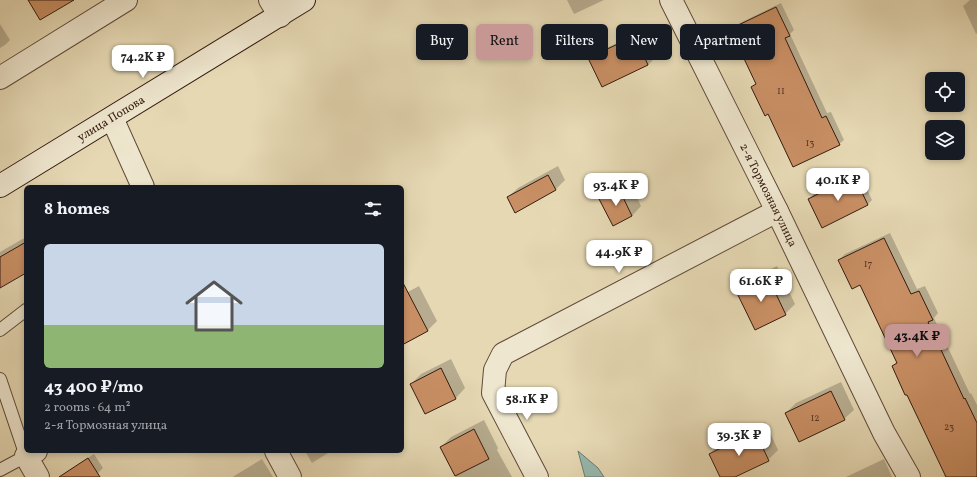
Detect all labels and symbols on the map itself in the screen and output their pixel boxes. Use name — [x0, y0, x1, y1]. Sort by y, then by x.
pin: 74.2K ₽ — [106, 45, 180, 79]
house number: 11 — [777, 84, 785, 98]
street label: улица Попова — [75, 92, 148, 146]
house number: 13 — [805, 136, 815, 150]
street label: 2-я Тормозная улица — [735, 141, 800, 250]
pin: 40.1K ₽ — [801, 168, 875, 202]
pin: 93.4K ₽ — [579, 173, 653, 207]
pin: 44.9K ₽ — [582, 240, 656, 274]
house number: 17 — [864, 257, 873, 271]
pin: 61.6K ₽ — [724, 269, 798, 303]
pin: 43.4K ₽ — [880, 324, 954, 358]
pin: 58.1K ₽ — [490, 387, 564, 421]
house number: 12 — [810, 411, 820, 425]
house number: 23 — [944, 420, 954, 434]
pin: 39.3K ₽ — [702, 423, 776, 457]

